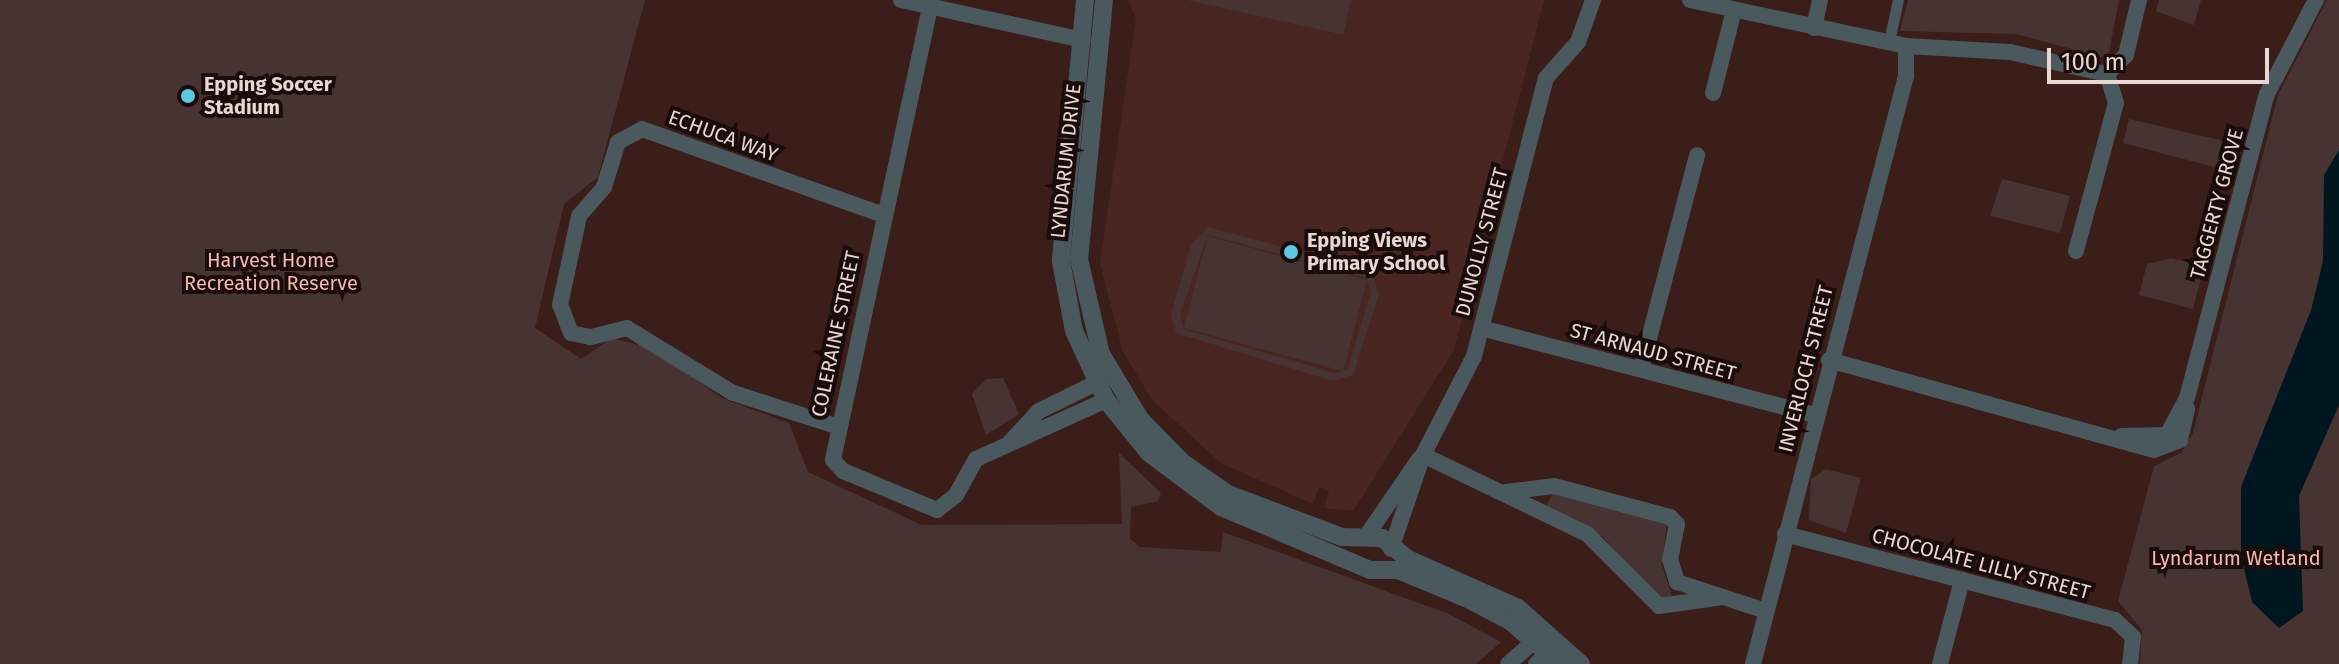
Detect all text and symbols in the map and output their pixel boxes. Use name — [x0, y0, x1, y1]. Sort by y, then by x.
scale bar — [2051, 32, 2273, 82]
text: 100 m — [2061, 48, 2125, 76]
place label: Epping Soccer Stadium — [204, 72, 332, 119]
street label: LYNDARUM DRIVE — [1046, 82, 1086, 240]
marker: Epping Soccer Stadium — [179, 87, 197, 105]
street label: ECHUCA WAY — [665, 105, 781, 167]
street label: TAGGERTY GROVE — [2185, 126, 2249, 282]
street label: DUNOLLY STREET — [1451, 165, 1513, 319]
place label: Epping Views Primary School — [1307, 228, 1445, 275]
marker: Epping Views Primary School — [1282, 243, 1300, 261]
park label: Harvest Home Recreation Reserve — [184, 248, 358, 295]
street label: COLERAINE STREET — [807, 249, 865, 419]
street label: INVERLOCH STREET — [1774, 283, 1838, 455]
street label: ST ARNAUD STREET — [1567, 318, 1739, 386]
street label: CHOCOLATE LILLY STREET — [1869, 523, 2093, 605]
park label: Lyndarum Wetland — [2151, 546, 2321, 570]

